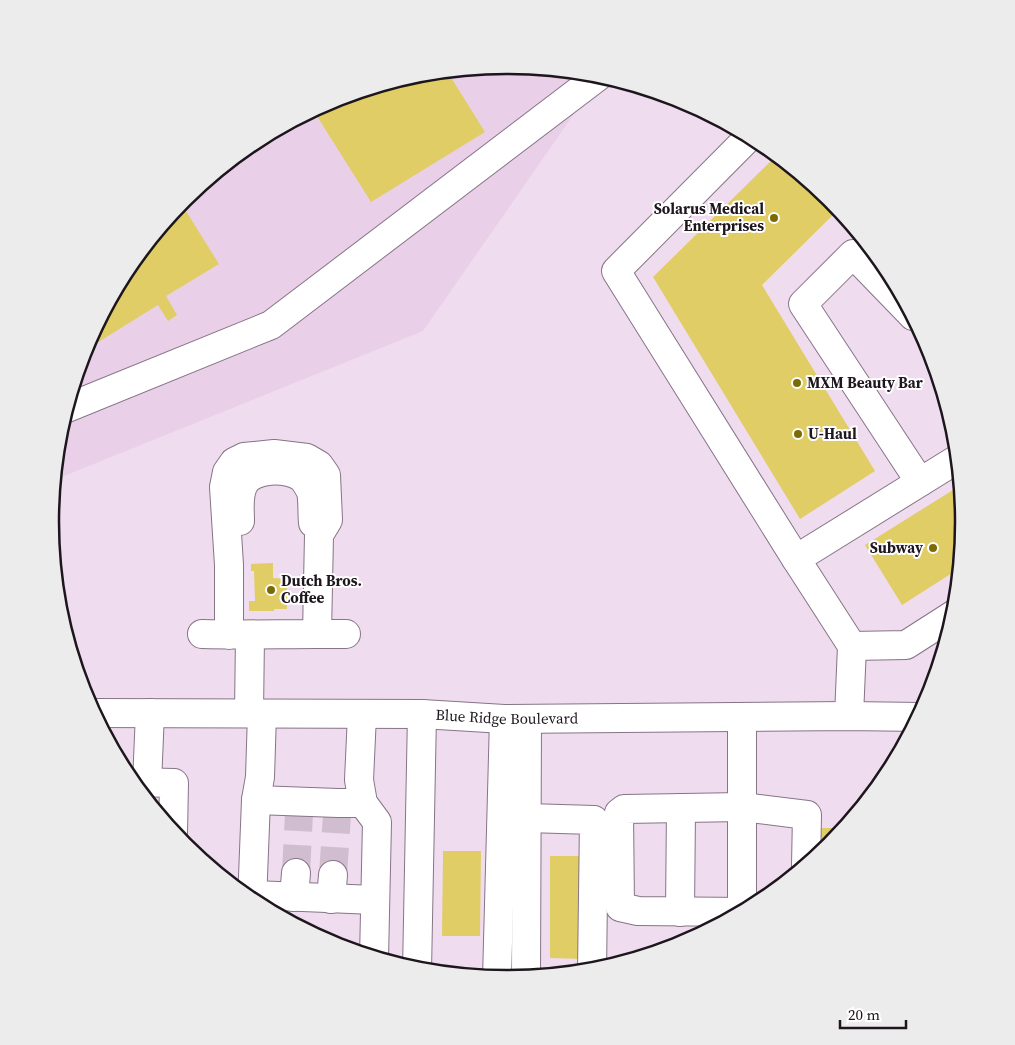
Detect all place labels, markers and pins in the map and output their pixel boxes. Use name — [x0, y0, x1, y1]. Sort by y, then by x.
place label: Solarus Medical Enterprises — [654, 198, 764, 236]
marker: Solarus Medical Enterprises — [768, 212, 780, 224]
place label: MXM Beauty Bar — [807, 372, 923, 393]
marker: MXM Beauty Bar — [791, 377, 803, 389]
place label: U-Haul — [808, 423, 857, 444]
marker: U-Haul — [792, 428, 804, 440]
place label: Subway — [870, 537, 923, 558]
marker: Subway — [927, 542, 939, 554]
place label: Dutch Bros. Coffee — [281, 570, 362, 608]
marker: Dutch Bros. Coffee — [265, 584, 277, 596]

